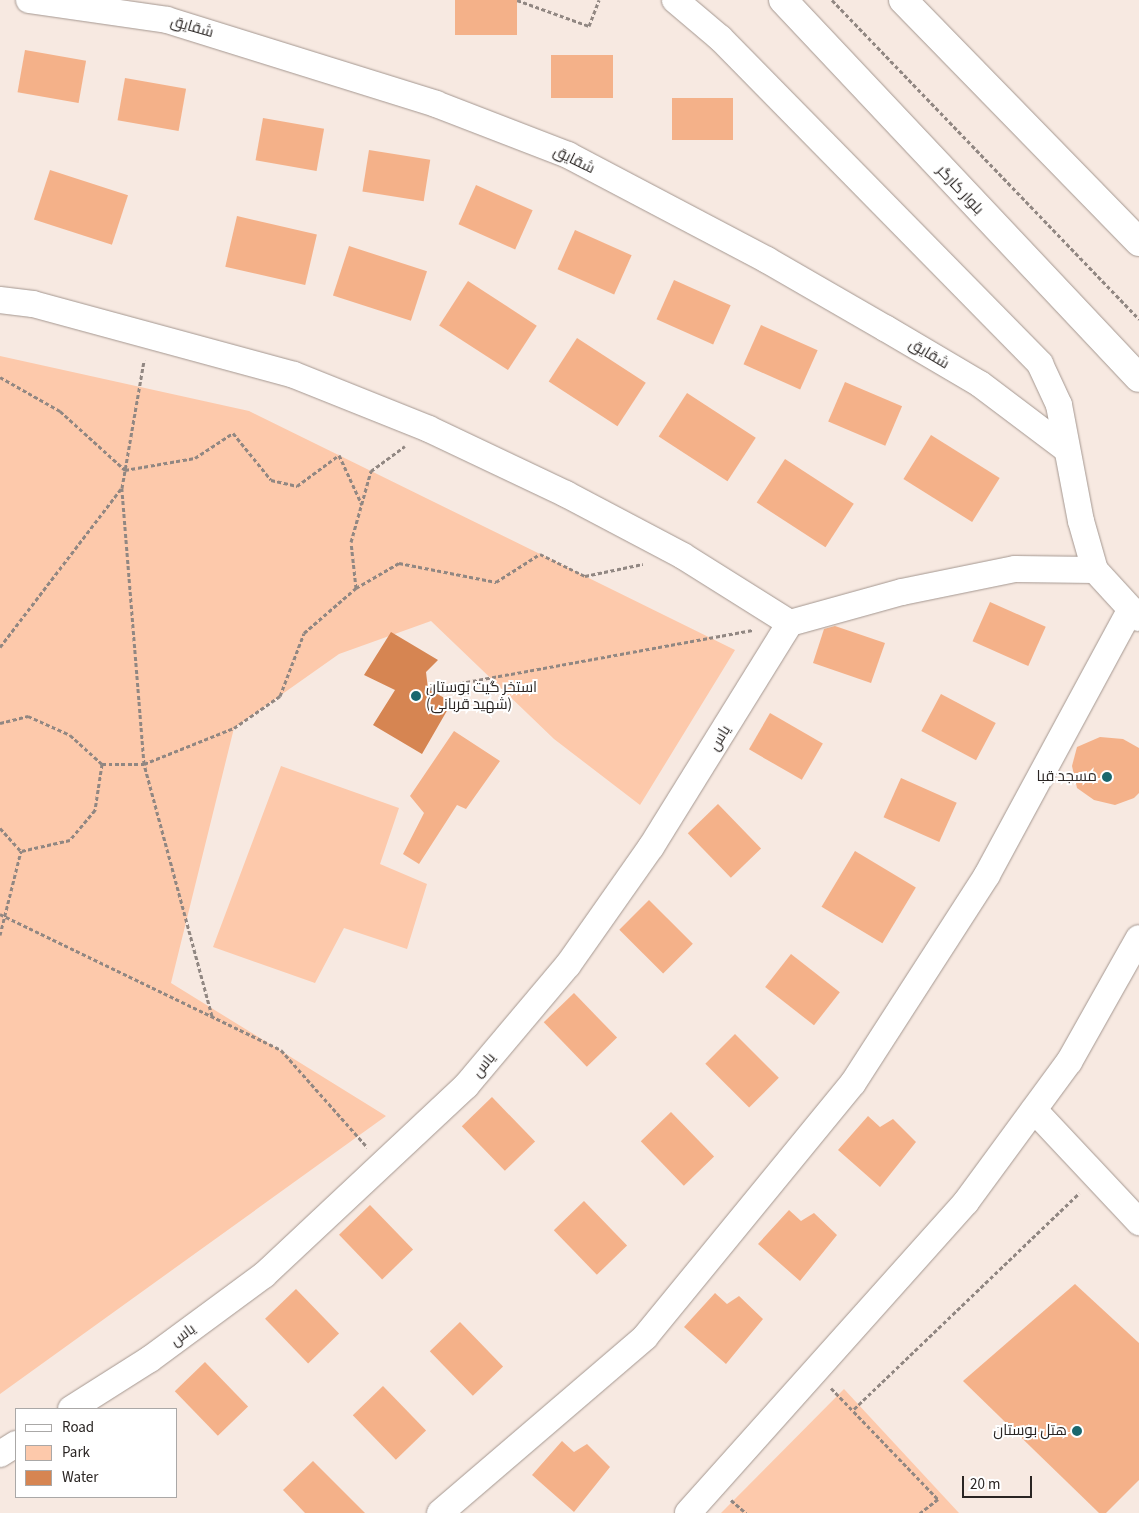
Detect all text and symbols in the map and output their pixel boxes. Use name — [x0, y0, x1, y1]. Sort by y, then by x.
street label: شقایق — [168, 12, 216, 42]
street label: شقایق — [550, 142, 598, 178]
street label: بلوار کارگر — [933, 162, 987, 218]
street label: شقایق — [906, 335, 952, 373]
place label: استخر گیت بوستان (شهید قربانی) — [426, 678, 537, 713]
marker: استخر گیت بوستان (شهید قربانی) — [410, 690, 422, 702]
street label: یاس — [705, 722, 735, 754]
place label: مسجد قبا — [1036, 768, 1097, 786]
marker: مسجد قبا — [1101, 771, 1113, 783]
street label: یاس — [469, 1049, 499, 1081]
street label: یاس — [167, 1320, 199, 1350]
legend — [15, 1408, 178, 1498]
text: Road — [62, 1417, 94, 1438]
place label: هتل بوستان — [993, 1422, 1067, 1440]
marker: هتل بوستان — [1071, 1425, 1083, 1437]
text: Park — [62, 1442, 90, 1463]
scale bar — [964, 1466, 1034, 1498]
text: Water — [62, 1467, 98, 1488]
text: 20 m — [970, 1474, 1000, 1495]

